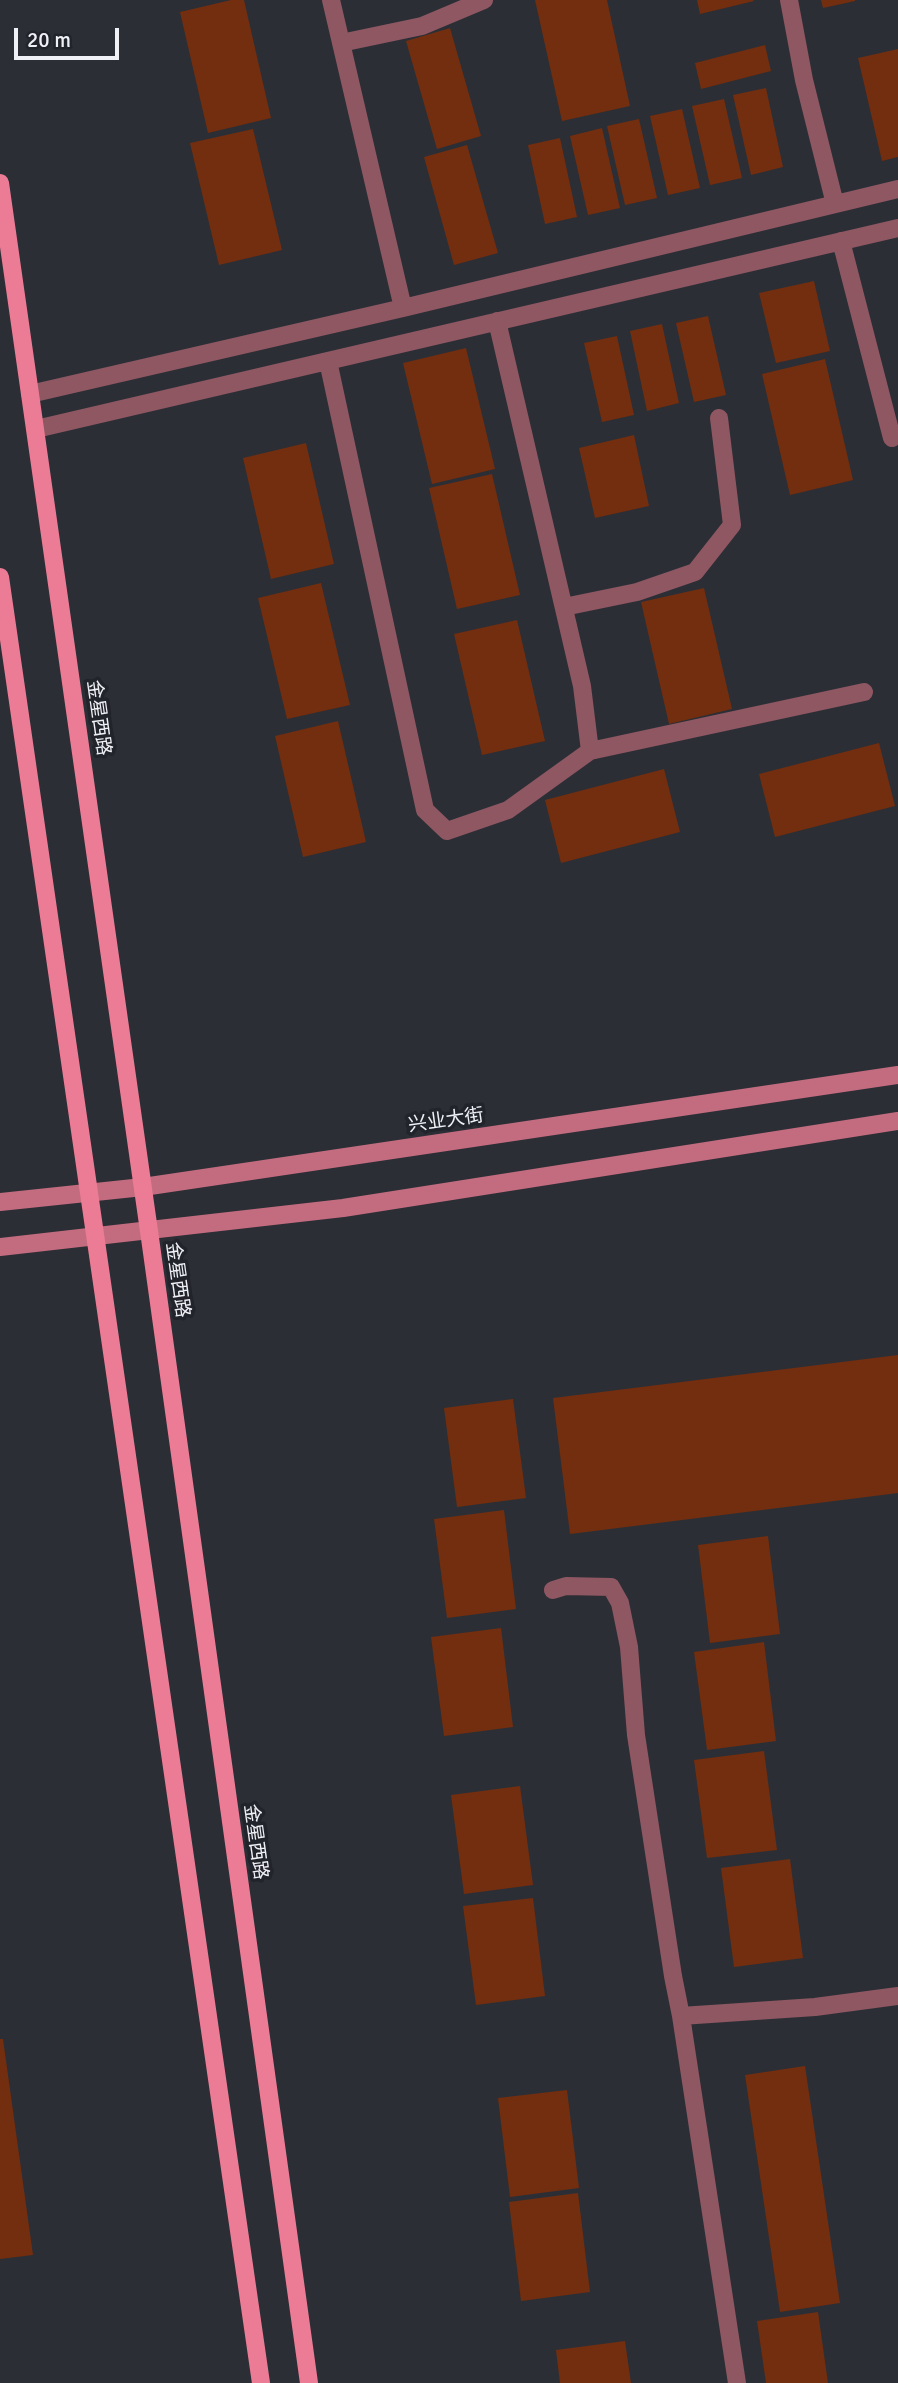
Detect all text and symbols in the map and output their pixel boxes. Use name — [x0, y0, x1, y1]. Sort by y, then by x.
scale bar — [18, 14, 122, 58]
text: 20 m — [27, 27, 71, 53]
street label: 金星西路 — [81, 679, 115, 757]
street label: 兴业大街 — [407, 1104, 485, 1138]
street label: 金星西路 — [160, 1241, 194, 1319]
street label: 金星西路 — [238, 1803, 272, 1881]

